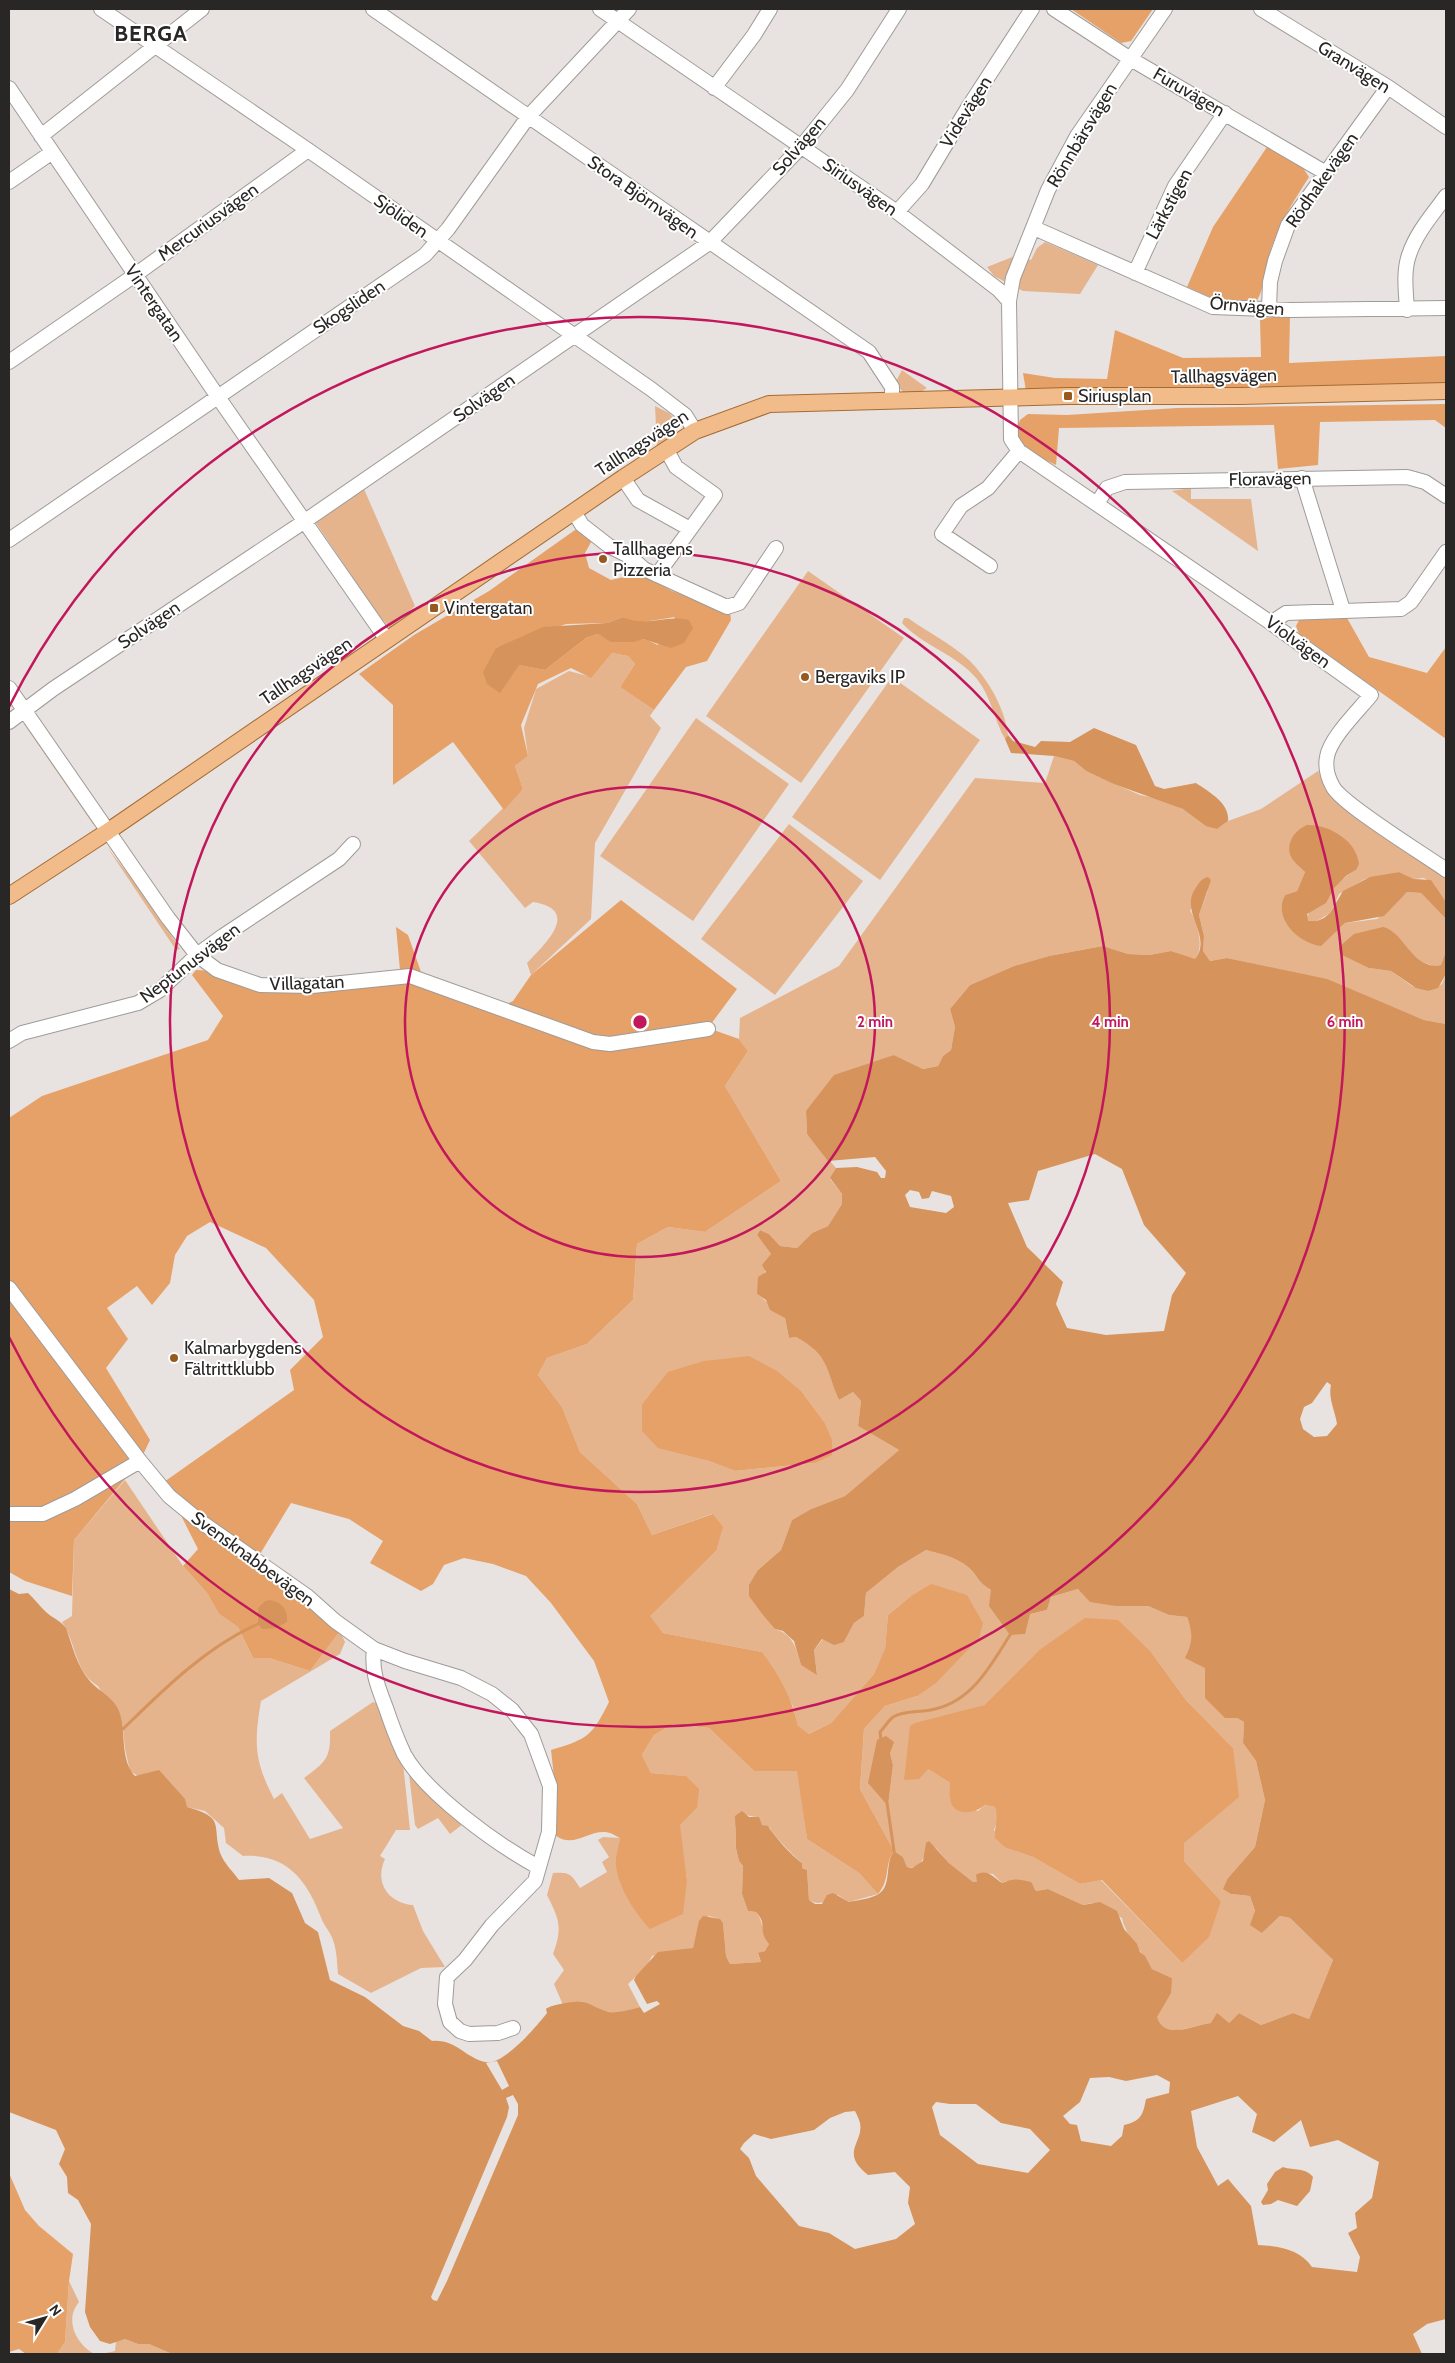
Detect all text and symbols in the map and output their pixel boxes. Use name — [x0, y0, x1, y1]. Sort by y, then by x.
district label: BERGA — [114, 20, 188, 47]
street label: Granvägen — [1314, 36, 1394, 98]
street label: Furuvägen — [1149, 63, 1229, 121]
street label: Videvägen — [935, 72, 997, 152]
street label: Rönnbärsvägen — [1042, 79, 1122, 191]
street label: Solvägen — [768, 112, 830, 180]
street label: Rödhakevägen — [1281, 128, 1363, 232]
street label: Stora Björnvägen — [583, 151, 703, 243]
street label: Siriusvägen — [818, 153, 902, 221]
street label: Lärkstigen — [1141, 165, 1197, 243]
street label: Mercuriusvägen — [154, 178, 262, 266]
street label: Sjöliden — [370, 189, 432, 243]
street label: Vintergatan — [120, 260, 188, 346]
street label: Skogsliden — [309, 275, 389, 339]
street label: Örnvägen — [1209, 292, 1285, 320]
street label: Tallhagsvägen — [1171, 364, 1277, 388]
street label: Solvägen — [449, 369, 519, 427]
place label: Siriusplan — [1078, 385, 1152, 407]
marker: Siriusplan — [1062, 390, 1074, 402]
street label: Tallhagsvägen — [592, 405, 692, 481]
street label: Floravägen — [1228, 467, 1312, 491]
place label: Tallhagens Pizzeria — [613, 538, 693, 581]
marker: Tallhagens Pizzeria — [597, 553, 609, 565]
street label: Solvägen — [114, 596, 184, 654]
place label: Vintergatan — [444, 597, 533, 619]
marker: Vintergatan — [428, 602, 440, 614]
street label: Violvägen — [1261, 611, 1335, 673]
street label: Tallhagsvägen — [256, 632, 356, 710]
place label: Bergaviks IP — [815, 666, 905, 688]
marker: Bergaviks IP — [799, 671, 811, 683]
street label: Neptunusvägen — [136, 918, 244, 1008]
street label: Villagatan — [269, 971, 345, 995]
centre of rings — [631, 1013, 649, 1031]
text: 2 min — [857, 1013, 893, 1031]
text: 4 min — [1091, 1013, 1129, 1031]
text: 6 min — [1327, 1013, 1363, 1031]
place label: Kalmarbygdens Fältrittklubb — [184, 1337, 302, 1380]
marker: Kalmarbygdens Fältrittklubb — [168, 1352, 180, 1364]
street label: Svensknabbevägen — [187, 1507, 319, 1611]
north arrow — [20, 2293, 70, 2343]
text: N — [45, 2301, 66, 2320]

